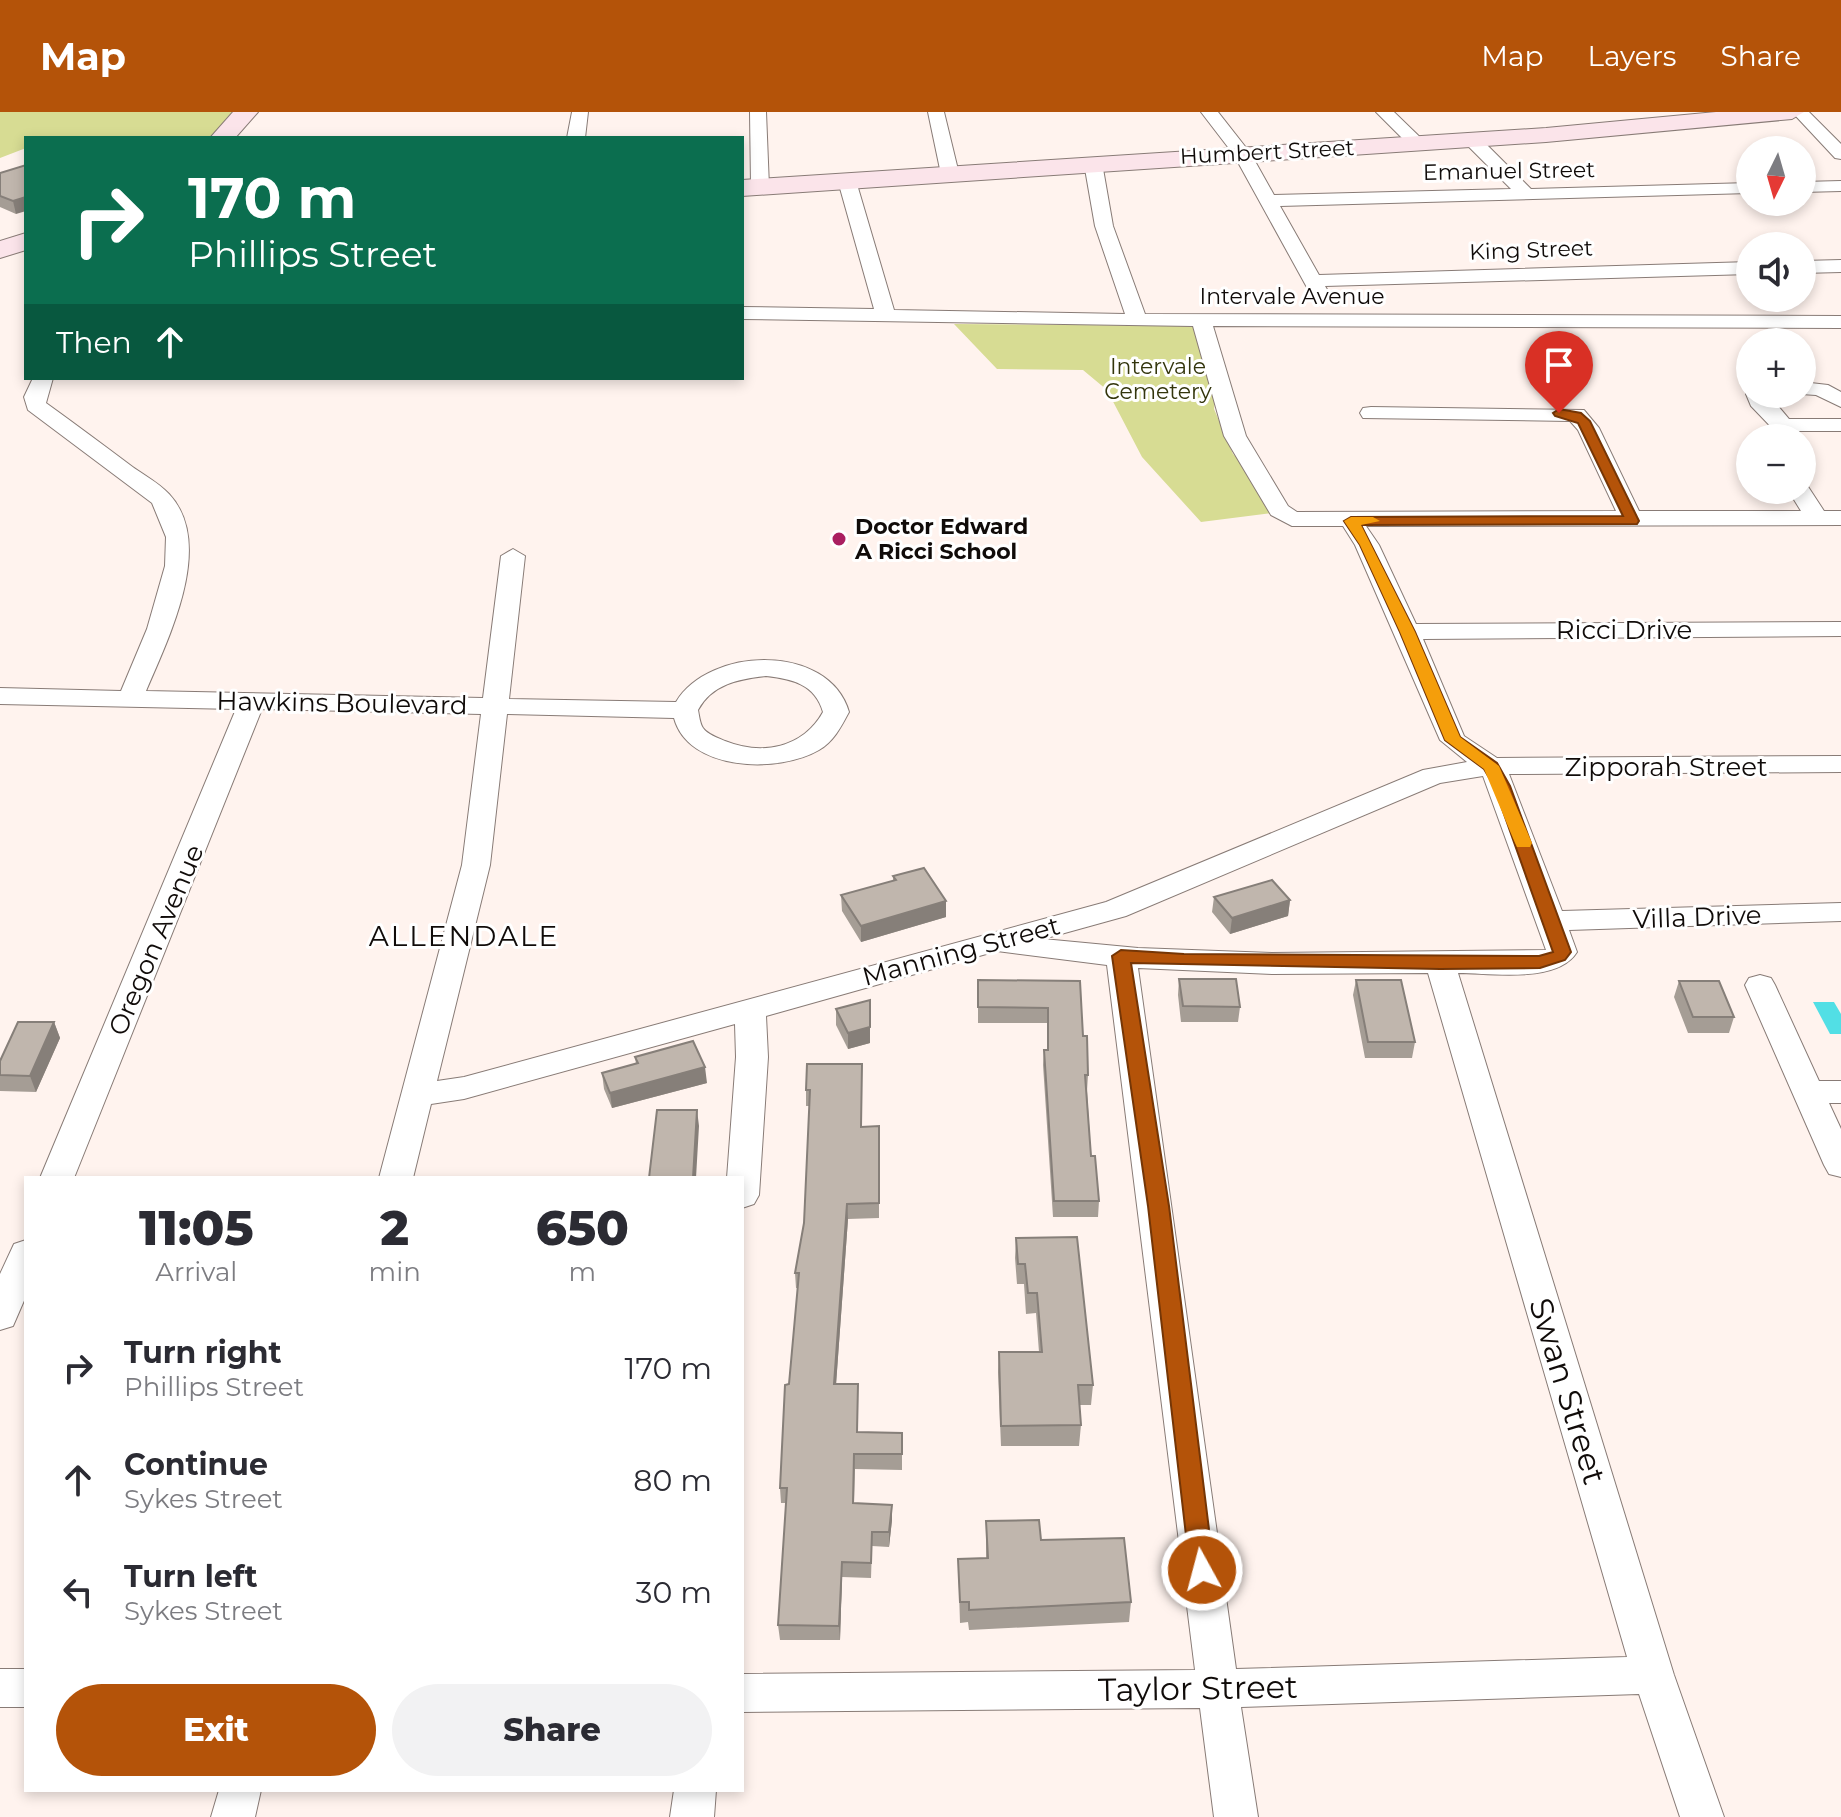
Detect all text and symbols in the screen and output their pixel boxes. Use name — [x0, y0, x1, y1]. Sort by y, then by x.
text: Map — [40, 33, 126, 80]
text: Map — [1481, 39, 1544, 73]
text: Layers — [1588, 39, 1677, 73]
text: Share — [1721, 39, 1801, 73]
street label: Humbert Street — [1179, 134, 1355, 170]
north arrow — [1736, 136, 1816, 216]
map controls — [1736, 136, 1816, 504]
street label: Emanuel Street — [1423, 156, 1595, 186]
text: 170 m — [188, 164, 356, 232]
icon: right — [56, 168, 160, 272]
text: Phillips Street — [188, 232, 437, 276]
button: sound — [1736, 232, 1816, 312]
street label: King Street — [1469, 234, 1593, 266]
street label: Intervale Avenue — [1200, 283, 1384, 310]
icon: ahead — [148, 320, 192, 364]
text: Then — [56, 324, 132, 361]
button: + — [1736, 328, 1816, 408]
pin — [1525, 331, 1593, 413]
icon: arrive — [1537, 343, 1581, 387]
park label: Intervale Cemetery — [1104, 353, 1212, 405]
button: − — [1736, 424, 1816, 504]
place label: Doctor Edward A Ricci School — [854, 513, 1028, 565]
marker: Doctor Edward A Ricci School — [830, 530, 848, 548]
street label: Ricci Drive — [1556, 614, 1692, 646]
street label: Hawkins Boulevard — [216, 685, 468, 721]
street label: Zipporah Street — [1564, 751, 1768, 783]
street label: Oregon Avenue — [101, 840, 211, 1040]
street label: Villa Drive — [1632, 899, 1762, 935]
street label: Manning Street — [859, 909, 1063, 993]
district label: ALLENDALE — [369, 919, 559, 953]
text: 11:05 — [139, 1199, 254, 1257]
text: 2 — [380, 1199, 409, 1257]
text: 650 — [536, 1199, 629, 1257]
text: Arrival — [155, 1256, 237, 1288]
text: min — [369, 1256, 421, 1288]
text: m — [569, 1256, 596, 1288]
street label: Swan Street — [1521, 1293, 1615, 1489]
text: Turn right — [124, 1334, 281, 1371]
icon: right — [56, 1346, 100, 1390]
text: 170 m — [625, 1350, 712, 1387]
text: Phillips Street — [124, 1371, 304, 1403]
text: Continue — [124, 1446, 268, 1483]
icon: ahead — [56, 1458, 100, 1502]
text: 80 m — [633, 1462, 712, 1499]
text: Sykes Street — [124, 1483, 283, 1515]
position arrow — [1160, 1528, 1244, 1612]
text: Turn left — [124, 1558, 257, 1595]
icon: left — [56, 1570, 100, 1614]
text: 30 m — [636, 1574, 712, 1611]
text: Sykes Street — [124, 1595, 283, 1627]
street label: Taylor Street — [1098, 1667, 1298, 1709]
button: Exit — [56, 1684, 376, 1776]
button: Share — [392, 1684, 712, 1776]

